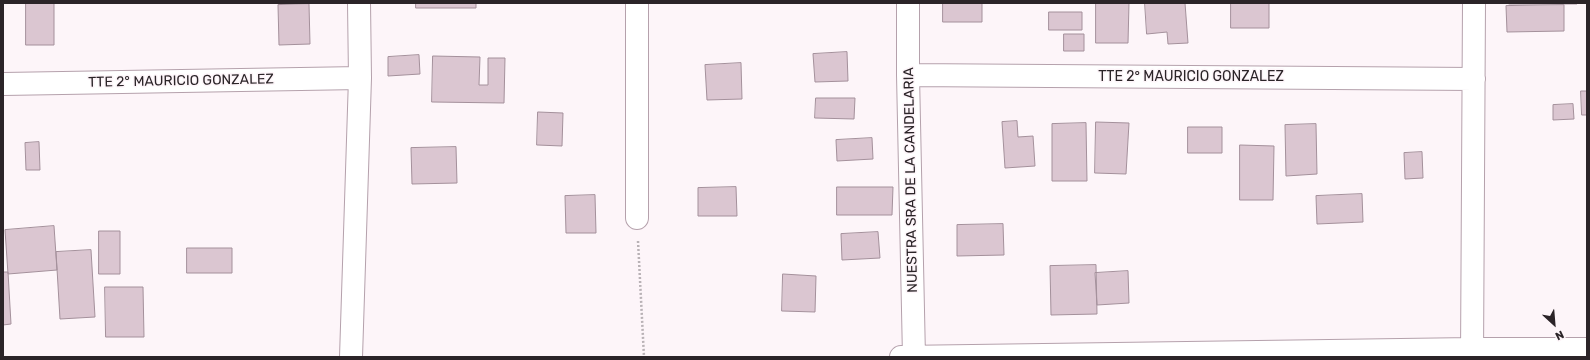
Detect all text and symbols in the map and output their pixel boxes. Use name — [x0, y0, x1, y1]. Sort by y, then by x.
street label: NUESTRA SRA DE LA CANDELARIA — [901, 67, 921, 293]
street label: TTE 2° MAURICIO GONZALEZ — [1098, 69, 1284, 85]
street label: TTE 2° MAURICIO GONZALEZ — [88, 71, 274, 91]
north arrow — [1534, 304, 1574, 344]
text: N — [1553, 328, 1566, 343]

